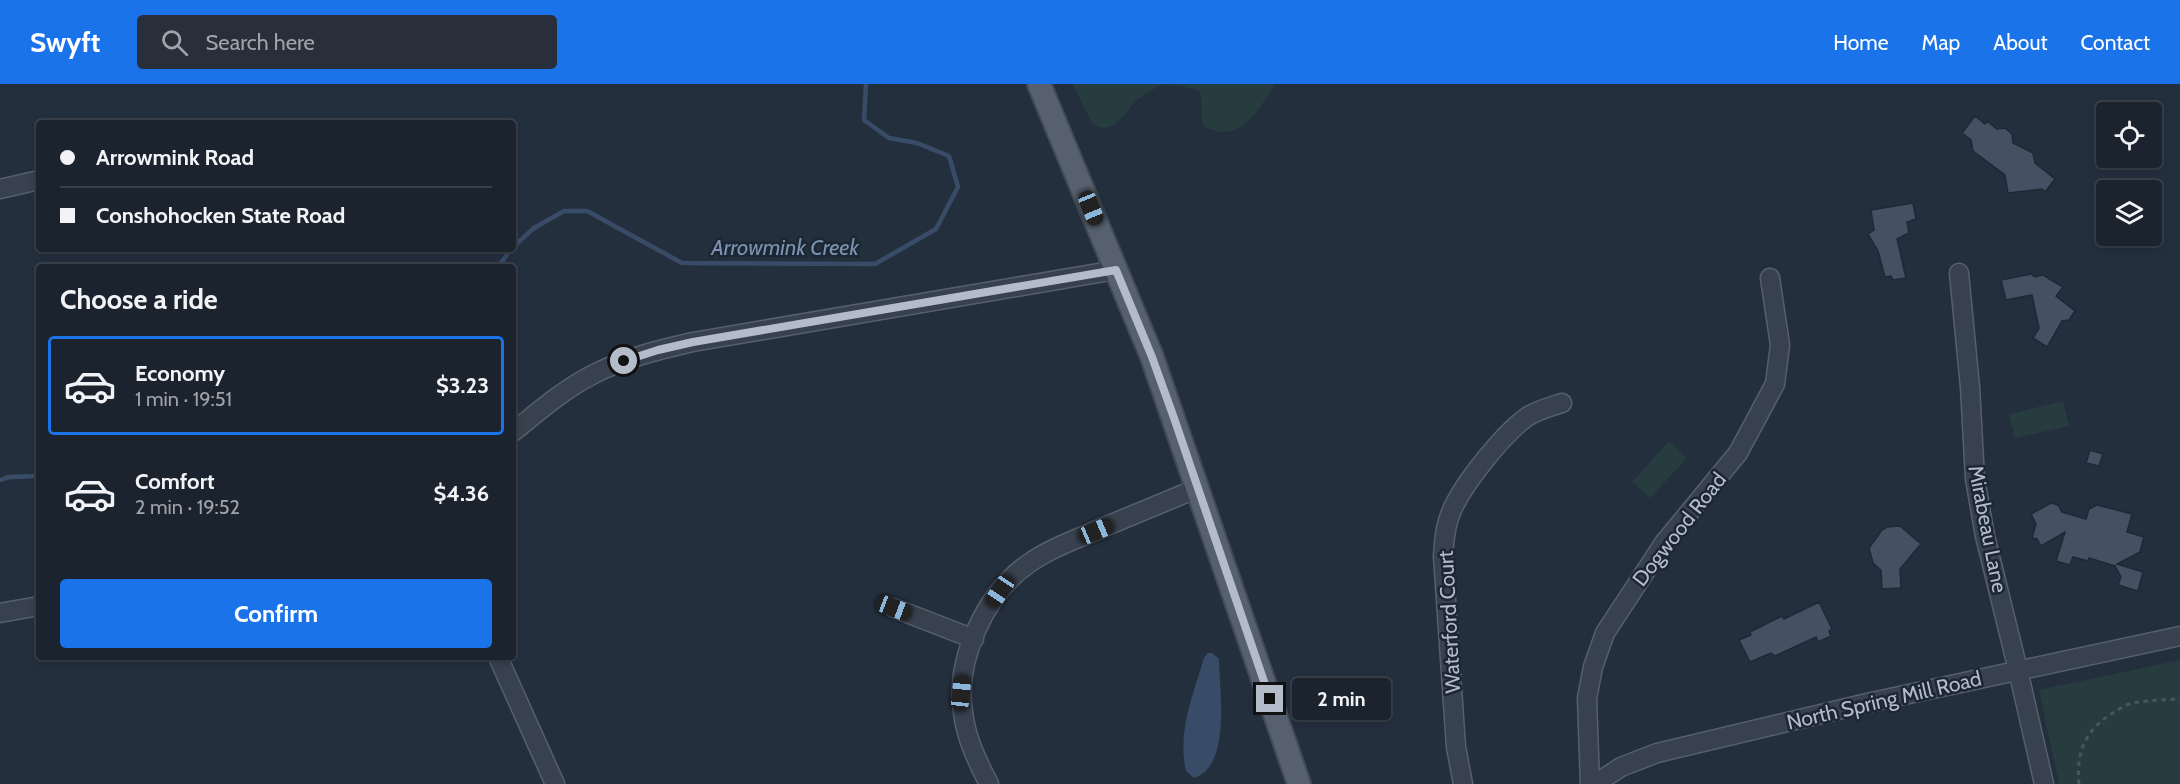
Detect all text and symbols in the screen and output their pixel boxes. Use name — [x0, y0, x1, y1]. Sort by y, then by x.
search box — [137, 15, 557, 69]
text: Swyft — [30, 25, 101, 59]
icon: search — [158, 26, 191, 59]
text: Search here — [206, 29, 315, 56]
text: Home — [1833, 30, 1889, 55]
text: Map — [1922, 30, 1960, 55]
text: About — [1993, 30, 2047, 55]
text: Contact — [2080, 30, 2150, 55]
map controls — [2096, 102, 2162, 246]
button: locate — [2096, 102, 2162, 168]
text: Arrowmink Road — [96, 144, 254, 171]
button: layers — [2096, 180, 2162, 246]
car — [1076, 188, 1106, 228]
text: Conshohocken State Road — [96, 202, 345, 229]
water label: Arrowmink Creek — [710, 234, 859, 261]
text: Choose a ride — [60, 283, 218, 316]
route start — [610, 347, 637, 374]
icon: car — [63, 359, 117, 413]
text: Economy — [135, 360, 225, 387]
text: $3.23 — [436, 372, 489, 399]
text: 1 min · 19:51 — [135, 387, 232, 411]
street label: Mirabeau Lane — [1963, 463, 2013, 595]
icon: car — [63, 467, 117, 521]
street label: Dogwood Road — [1627, 467, 1731, 591]
text: Comfort — [135, 468, 214, 495]
text: $4.36 — [433, 480, 489, 507]
text: 2 min · 19:52 — [135, 495, 240, 519]
car — [1076, 516, 1116, 546]
street label: Waterford Court — [1433, 550, 1465, 694]
car — [982, 571, 1018, 611]
button: Confirm — [60, 579, 492, 648]
car — [874, 593, 914, 623]
street label: North Spring Mill Road — [1784, 665, 1984, 735]
car — [950, 674, 972, 712]
callout: 2 min — [1291, 678, 1390, 720]
route end — [1256, 685, 1283, 712]
text: 2 min — [1317, 687, 1366, 711]

